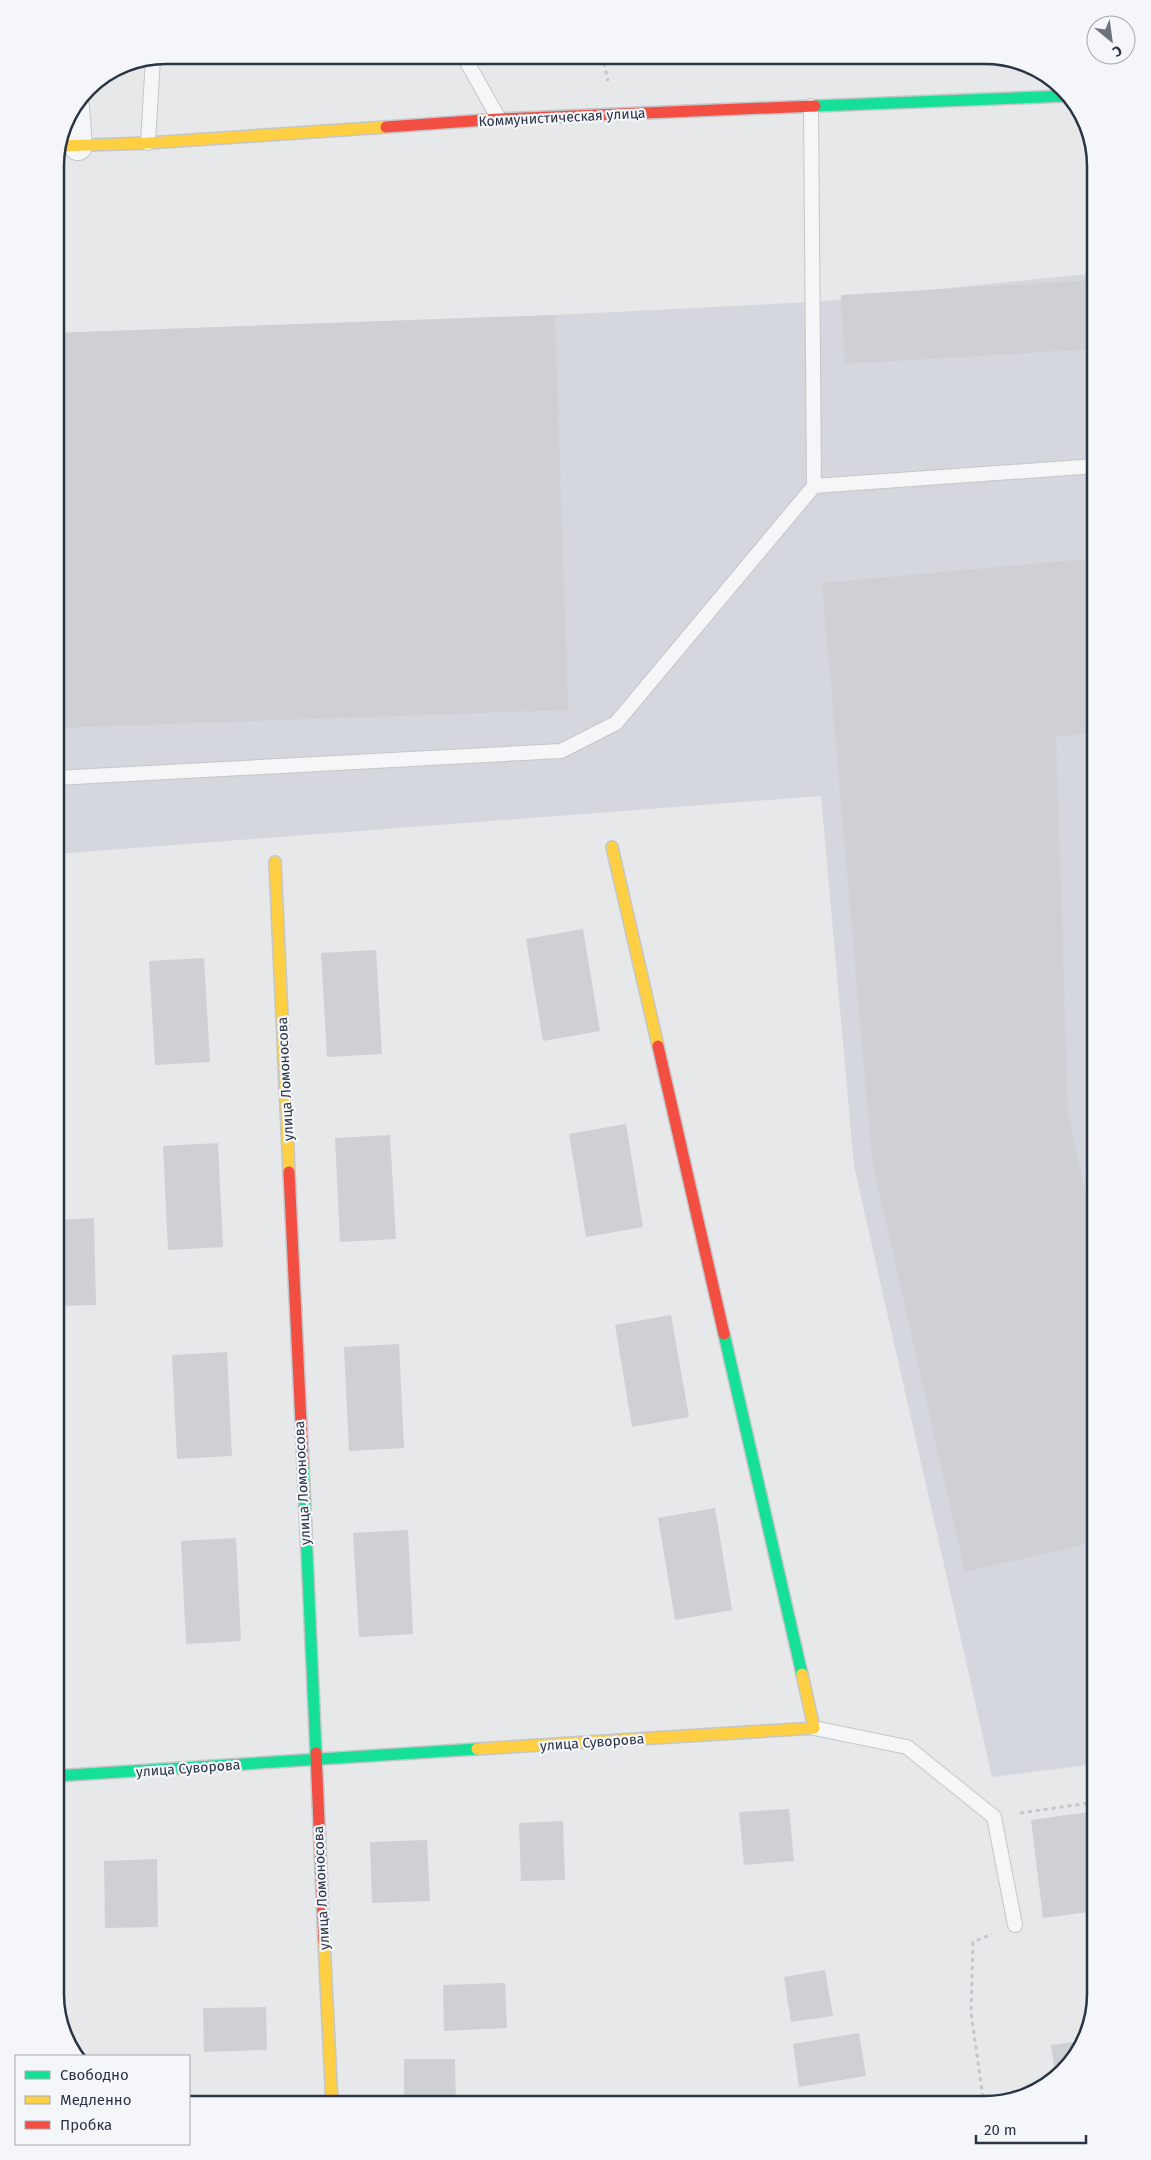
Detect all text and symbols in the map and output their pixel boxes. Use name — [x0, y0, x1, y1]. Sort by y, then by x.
north arrow — [1086, 15, 1136, 65]
text: С — [1109, 42, 1125, 60]
street label: Коммунистическая улица — [478, 105, 646, 130]
street label: улица Ломоносова — [274, 1017, 297, 1141]
street label: улица Ломоносова — [291, 1421, 314, 1545]
street label: улица Суворова — [539, 1730, 645, 1755]
street label: улица Суворова — [135, 1756, 241, 1781]
street label: улица Ломоносова — [310, 1826, 333, 1950]
legend — [15, 2055, 190, 2145]
text: Свободно — [60, 2066, 129, 2084]
text: Медленно — [60, 2091, 132, 2109]
scale bar — [976, 2112, 1086, 2144]
text: Пробка — [60, 2116, 112, 2134]
text: 20 m — [984, 2121, 1017, 2139]

